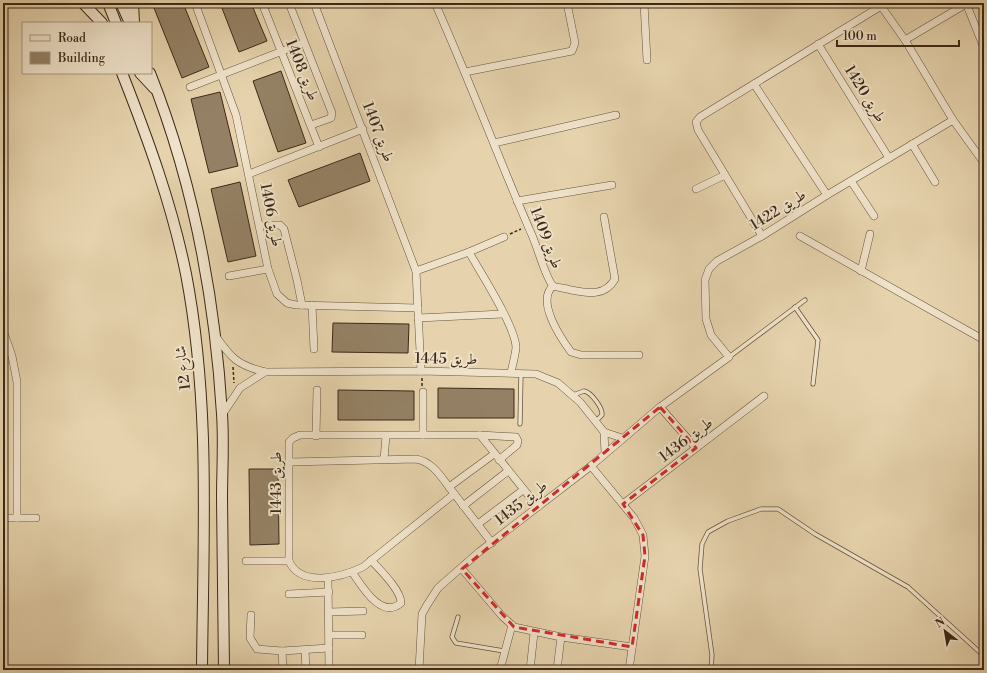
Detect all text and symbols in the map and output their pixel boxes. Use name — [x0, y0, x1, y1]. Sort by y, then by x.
legend — [22, 22, 152, 74]
scale bar — [837, 22, 959, 48]
text: 100 m — [843, 29, 877, 44]
text: Road — [58, 31, 86, 46]
street label: طريق 1408 — [281, 37, 323, 103]
text: Building — [57, 51, 106, 66]
street label: طريق 1420 — [840, 62, 890, 126]
street label: طريق 1407 — [358, 99, 398, 165]
street label: طريق 1406 — [256, 182, 286, 248]
street label: طريق 1422 — [746, 185, 810, 235]
street label: طريق 1409 — [526, 205, 566, 271]
street label: شارع 12 — [171, 344, 198, 391]
street label: طريق 1445 — [414, 349, 478, 369]
street label: طريق 1436 — [655, 414, 717, 466]
street label: طريق 1443 — [267, 452, 286, 514]
street label: طريق 1435 — [491, 476, 551, 530]
north arrow — [925, 611, 965, 651]
text: N — [933, 615, 948, 632]

